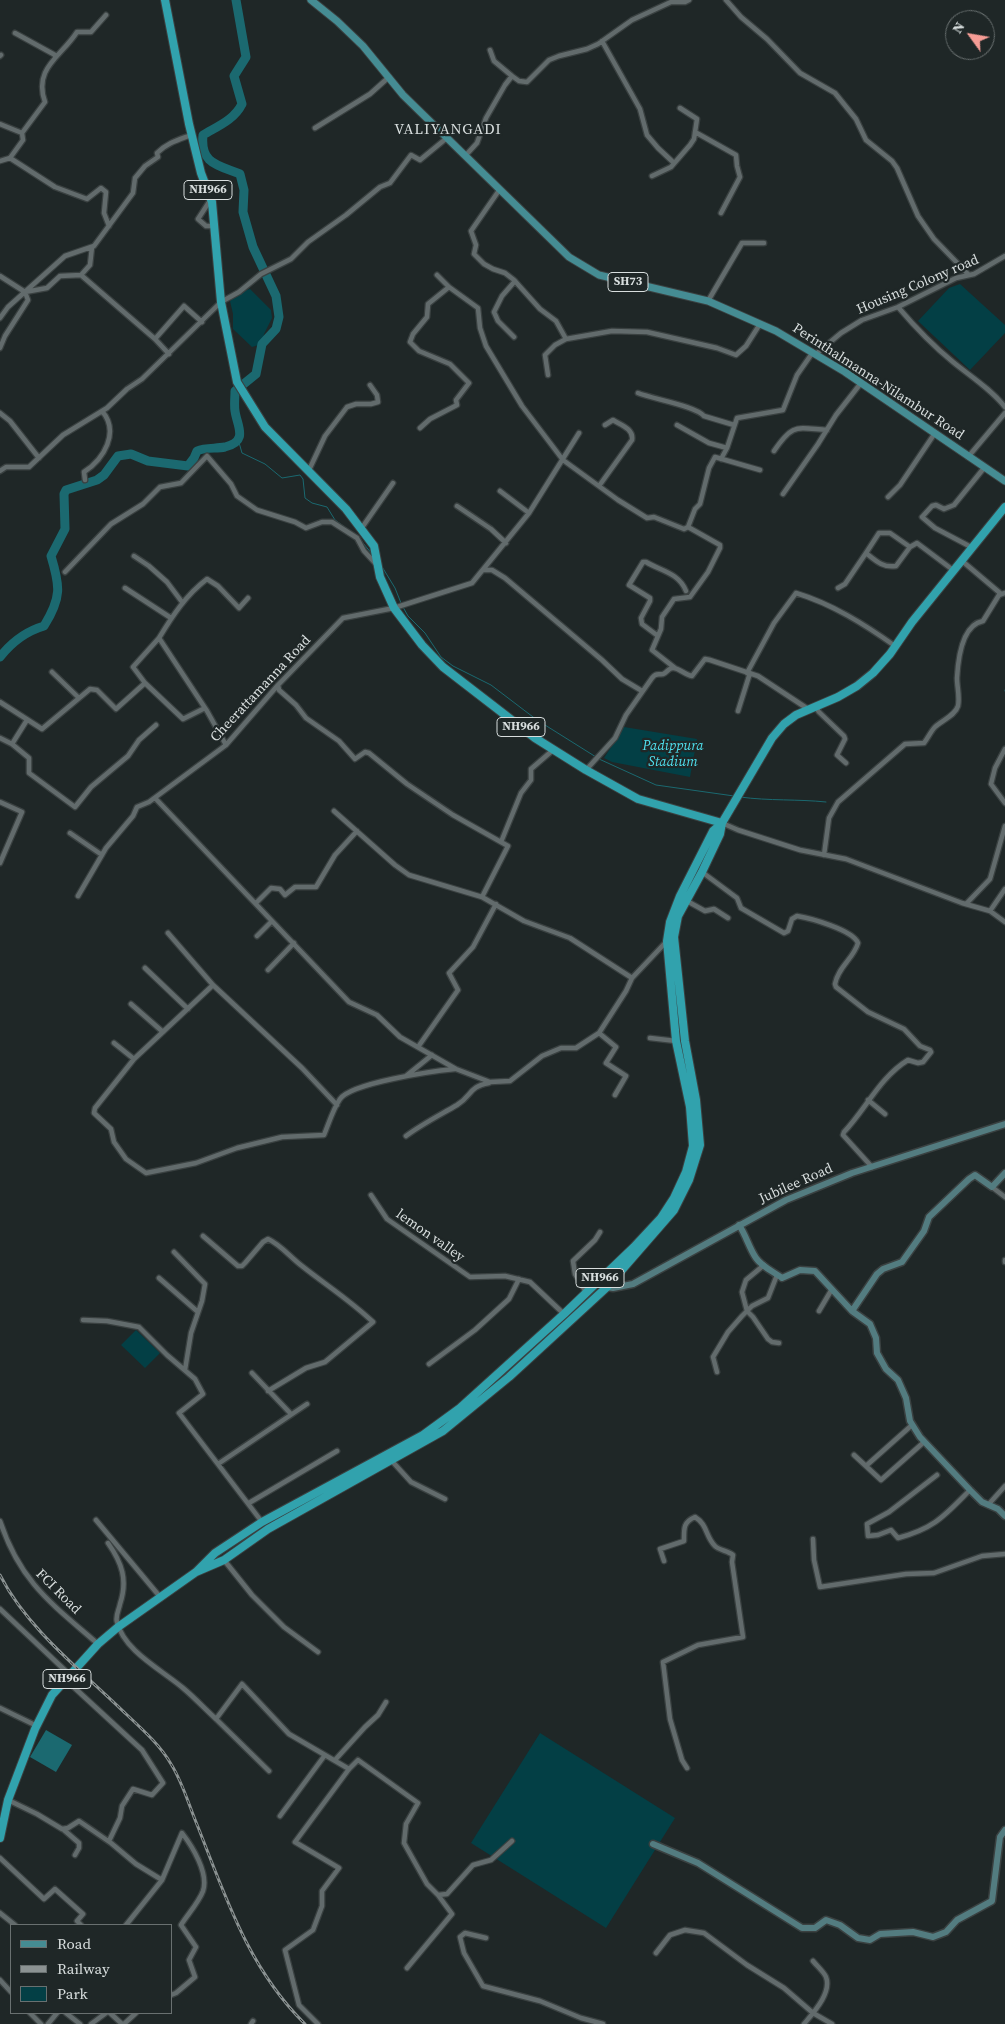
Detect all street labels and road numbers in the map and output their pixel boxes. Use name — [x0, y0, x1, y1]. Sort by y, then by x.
road number: NH966 — [184, 180, 232, 200]
street label: Housing Colony road — [854, 252, 982, 318]
road number: SH73 — [608, 272, 648, 292]
street label: Perinthalmanna-Nilambur Road — [789, 320, 967, 444]
street label: Cheerattamanna Road — [207, 632, 315, 746]
road number: NH966 — [497, 718, 545, 736]
street label: Jubilee Road — [757, 1160, 835, 1208]
street label: lemon valley — [392, 1206, 468, 1266]
road number: NH966 — [576, 1268, 624, 1288]
street label: FCI Road — [32, 1566, 84, 1618]
road number: NH966 — [43, 1670, 91, 1688]

